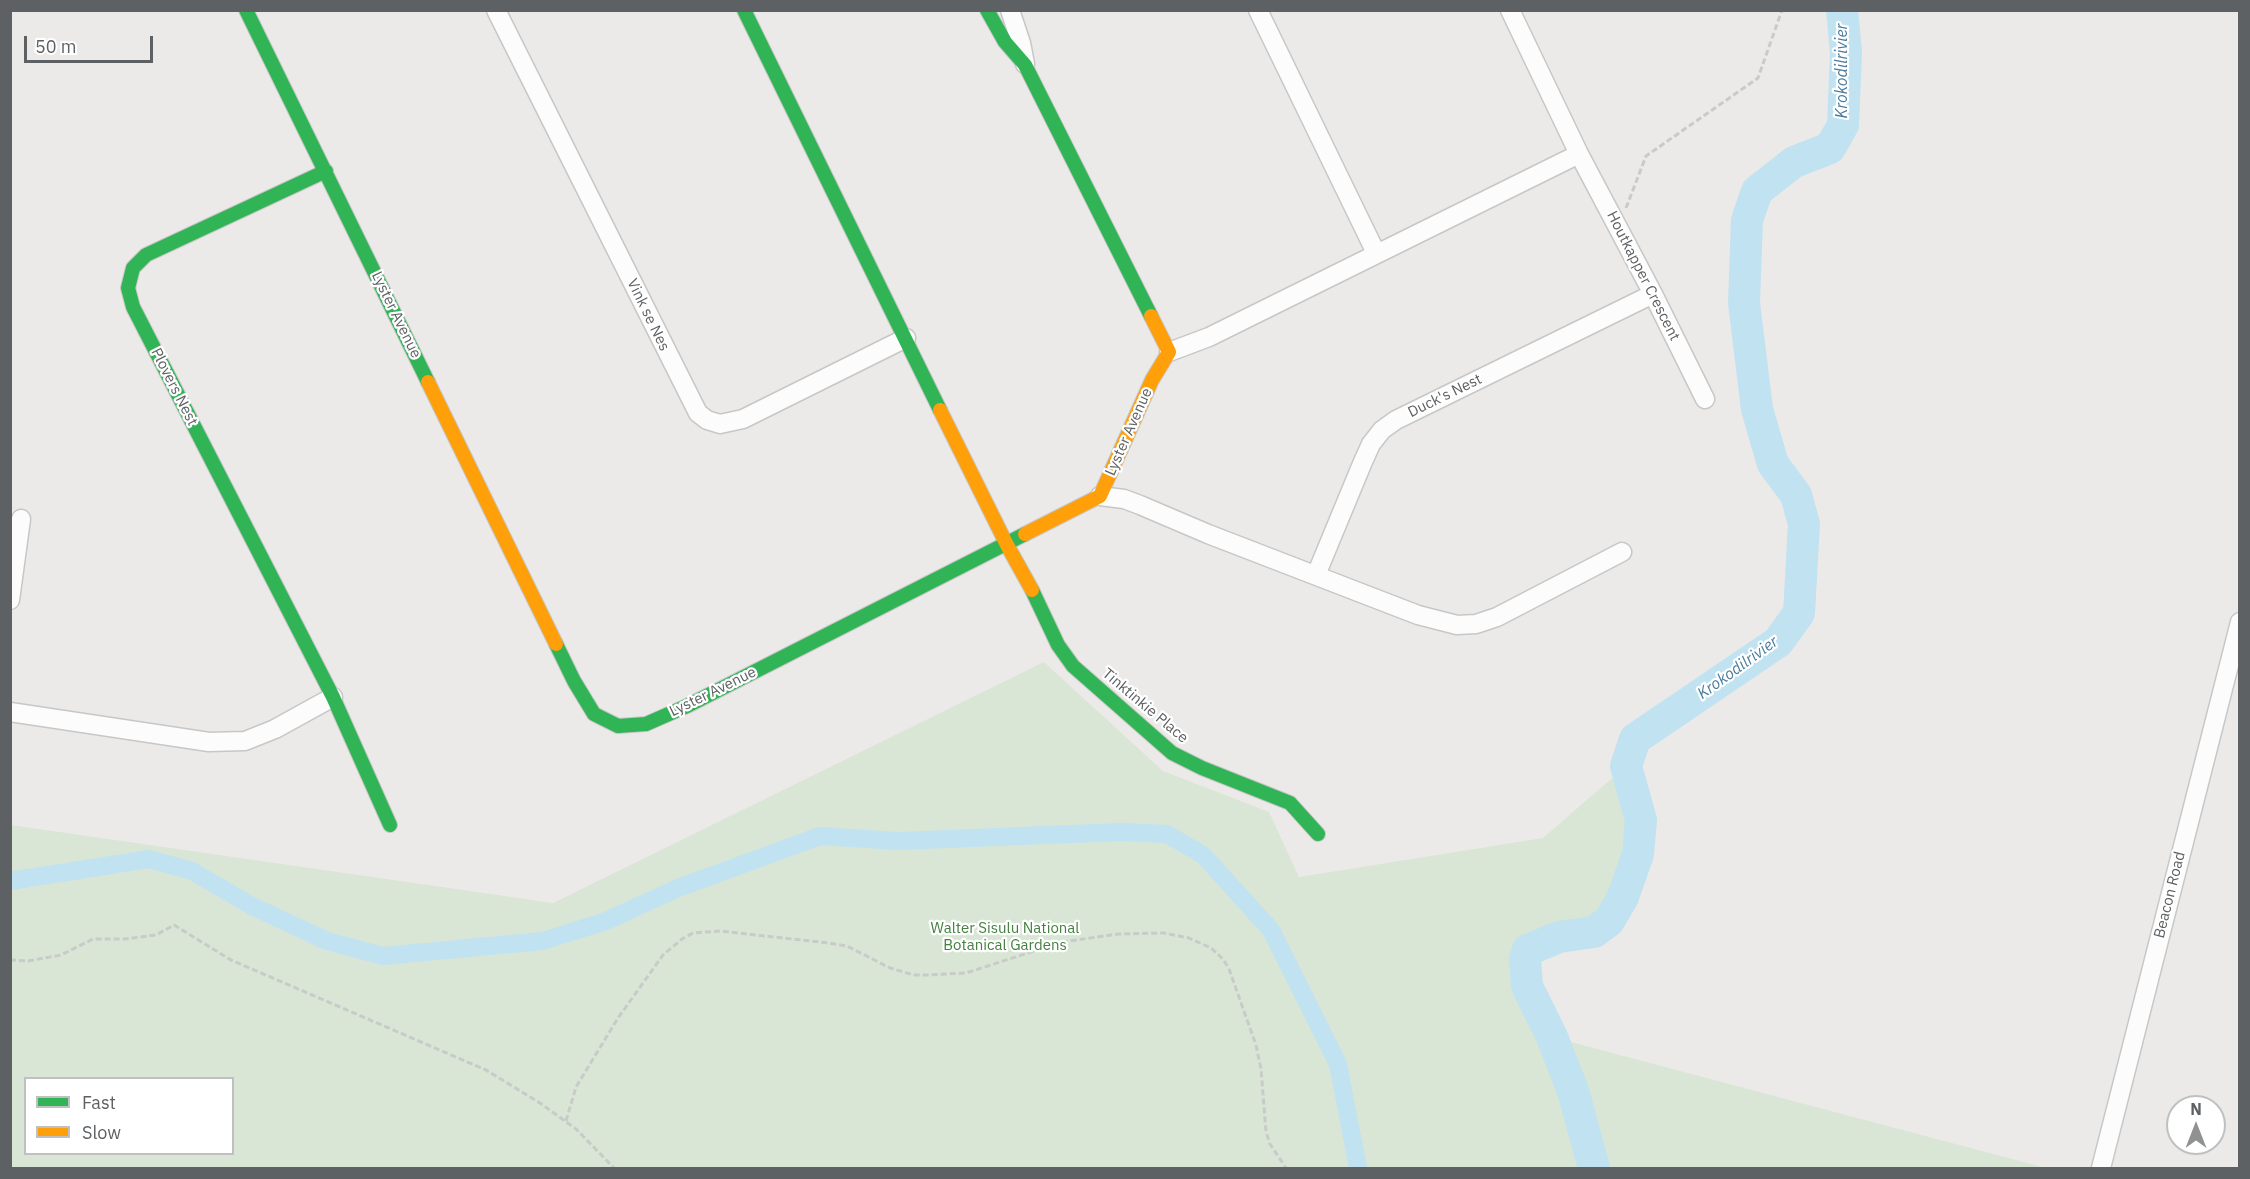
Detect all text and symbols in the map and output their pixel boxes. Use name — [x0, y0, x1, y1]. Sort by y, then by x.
scale bar — [27, 24, 156, 62]
water label: Krokodilrivier — [1832, 24, 1852, 118]
text: 50 m — [35, 35, 77, 58]
street label: Houtkapper Crescent — [1603, 208, 1683, 344]
street label: Lyster Avenue — [367, 269, 425, 361]
street label: Vink se Nes — [623, 276, 673, 354]
street label: Plovers Nest — [147, 345, 201, 429]
street label: Duck's Nest — [1405, 370, 1485, 422]
street label: Lyster Avenue — [1102, 385, 1156, 479]
water label: Krokodilrivier — [1694, 632, 1782, 704]
street label: Lyster Avenue — [667, 663, 759, 721]
street label: Tinktinkie Place — [1098, 665, 1192, 747]
street label: Beacon Road — [2151, 850, 2189, 940]
park label: Walter Sisulu National Botanical Gardens — [931, 920, 1079, 955]
legend — [24, 1077, 234, 1155]
text: Fast — [82, 1091, 116, 1114]
north arrow — [2166, 1095, 2226, 1155]
text: N — [2190, 1099, 2202, 1119]
text: Slow — [82, 1121, 121, 1144]

